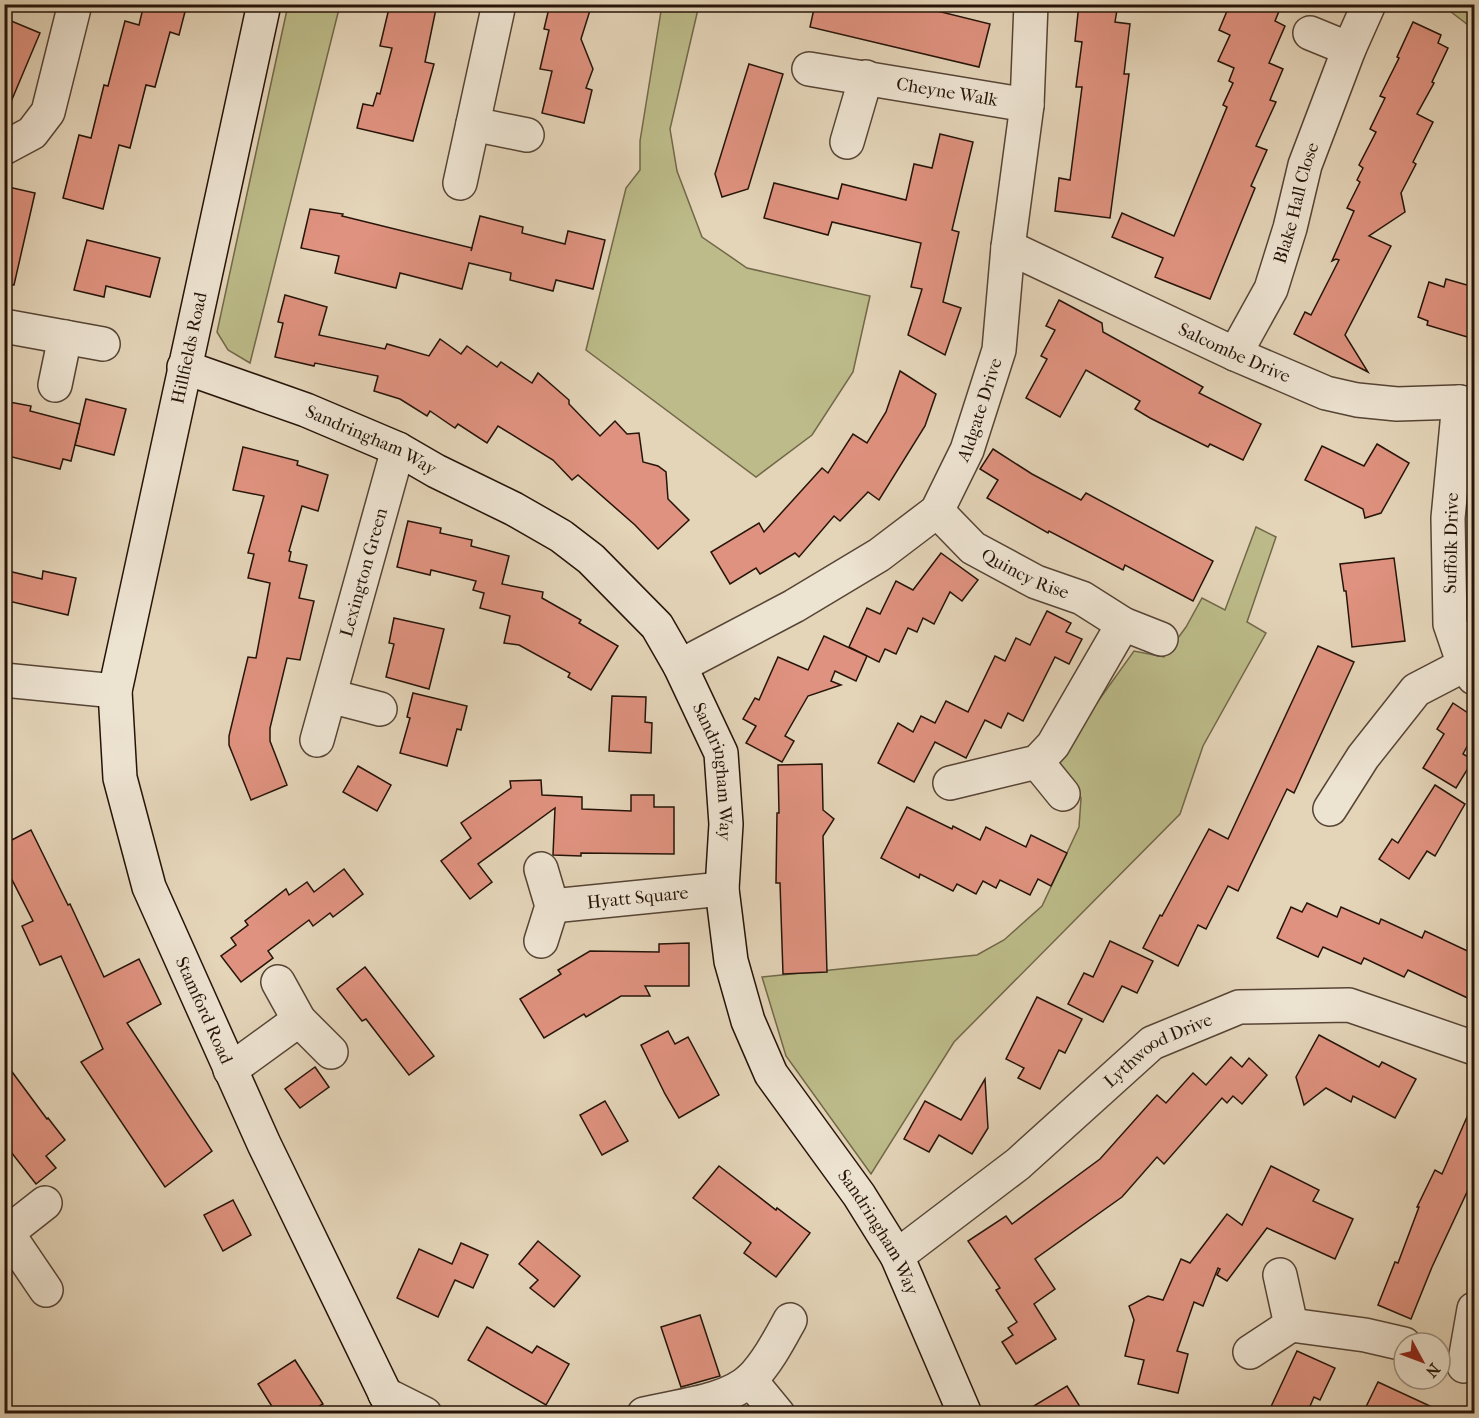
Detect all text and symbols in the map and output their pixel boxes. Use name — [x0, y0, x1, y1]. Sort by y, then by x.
street label: Cheyne Walk — [895, 74, 1000, 111]
street label: Blake Hall Close — [1270, 139, 1324, 266]
street label: Hillfields Road — [167, 290, 212, 406]
street label: Salcombe Drive — [1175, 319, 1294, 388]
street label: Aldgate Drive — [953, 355, 1007, 466]
street label: Sandringham Way — [302, 401, 441, 481]
street label: Suffolk Drive — [1440, 492, 1463, 594]
street label: Lexington Green — [336, 505, 392, 639]
street label: Quincy Rise — [977, 544, 1072, 604]
street label: Sandringham Way — [688, 699, 736, 843]
street label: Hyatt Square — [586, 882, 689, 913]
street label: Stamford Road — [171, 954, 237, 1067]
street label: Lythwood Drive — [1100, 1009, 1215, 1092]
street label: Sandringham Way — [833, 1166, 923, 1300]
north arrow — [1392, 1331, 1452, 1391]
text: N — [1421, 1360, 1444, 1382]

